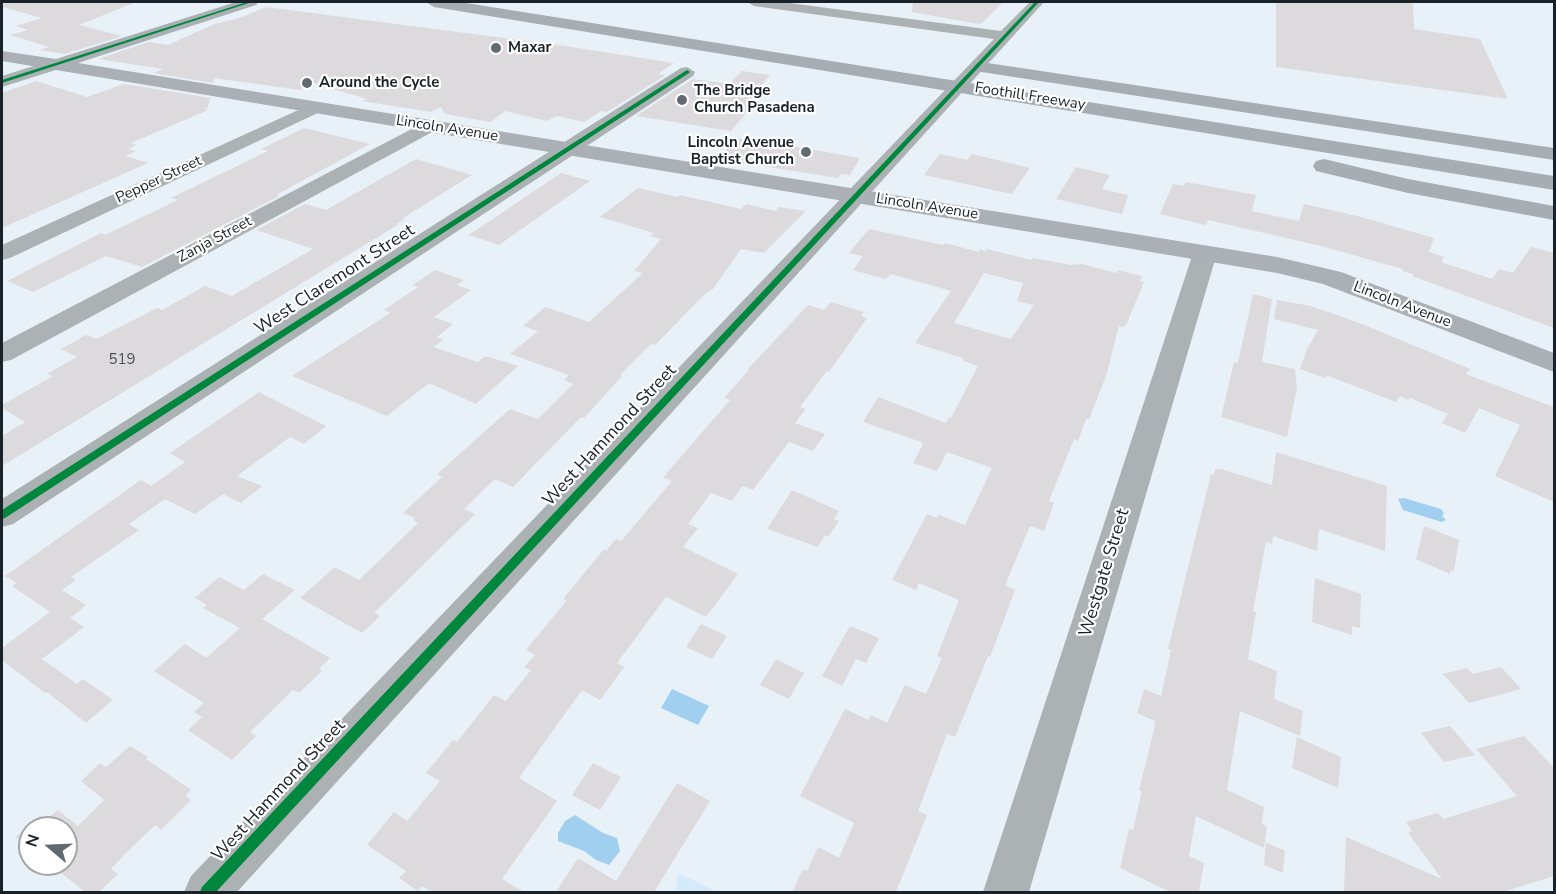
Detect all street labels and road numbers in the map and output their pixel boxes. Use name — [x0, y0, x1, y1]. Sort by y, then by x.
street label: Foothill Freeway — [973, 79, 1087, 115]
street label: Lincoln Avenue — [395, 112, 499, 146]
street label: Pepper Street — [113, 152, 205, 208]
street label: Lincoln Avenue — [875, 190, 979, 224]
street label: Zanja Street — [175, 213, 255, 267]
street label: West Claremont Street — [251, 220, 419, 340]
street label: Lincoln Avenue — [1351, 278, 1453, 332]
street label: West Hammond Street — [539, 360, 681, 512]
street label: Westgate Street — [1075, 506, 1135, 640]
street label: West Hammond Street — [208, 715, 350, 867]

